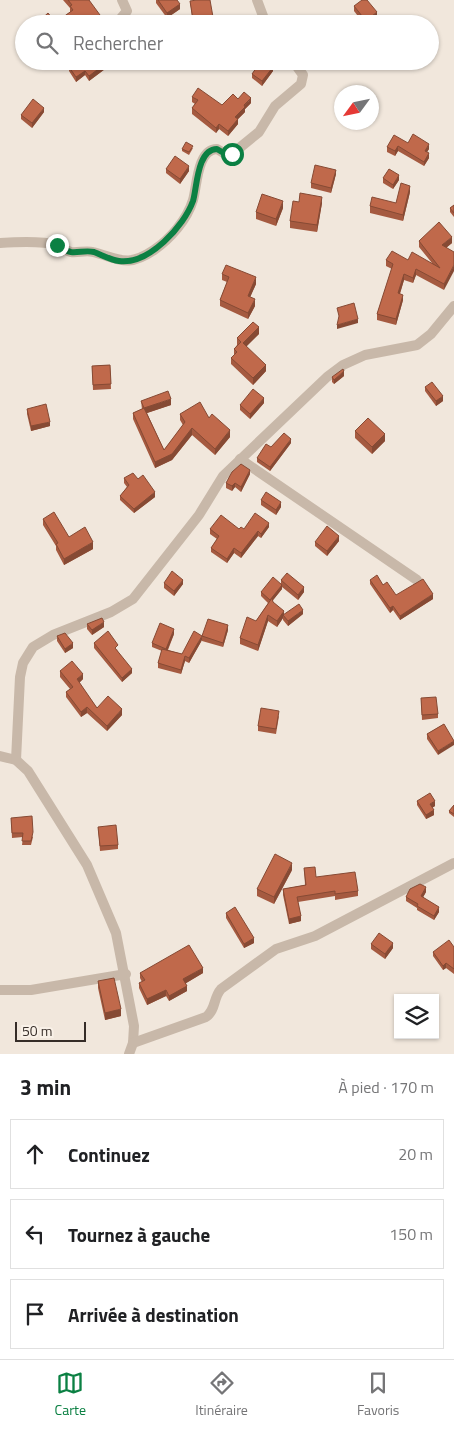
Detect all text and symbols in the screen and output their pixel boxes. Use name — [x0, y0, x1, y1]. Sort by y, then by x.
search box — [15, 15, 439, 70]
text: Rechercher — [73, 28, 163, 57]
icon: search — [33, 29, 61, 57]
north arrow — [334, 85, 379, 130]
route start — [221, 143, 244, 166]
route end — [46, 234, 69, 257]
map controls — [394, 994, 439, 1039]
button: layers — [394, 994, 439, 1039]
scale bar — [15, 1019, 86, 1042]
text: 50 m — [22, 1020, 52, 1041]
text: 3 min — [20, 1071, 71, 1103]
text: À pied · 170 m — [338, 1075, 434, 1099]
icon: ahead — [21, 1140, 49, 1168]
text: Continuez — [68, 1140, 150, 1169]
text: 20 m — [398, 1142, 433, 1166]
icon: left — [21, 1220, 49, 1248]
text: Tournez à gauche — [68, 1220, 210, 1249]
text: 150 m — [389, 1222, 433, 1246]
icon: arrive — [21, 1300, 49, 1328]
text: Arrivée à destination — [68, 1300, 239, 1329]
tab: Carte — [55, 1369, 86, 1420]
tab: Itinéraire — [195, 1369, 248, 1420]
tab: Favoris — [357, 1369, 399, 1420]

